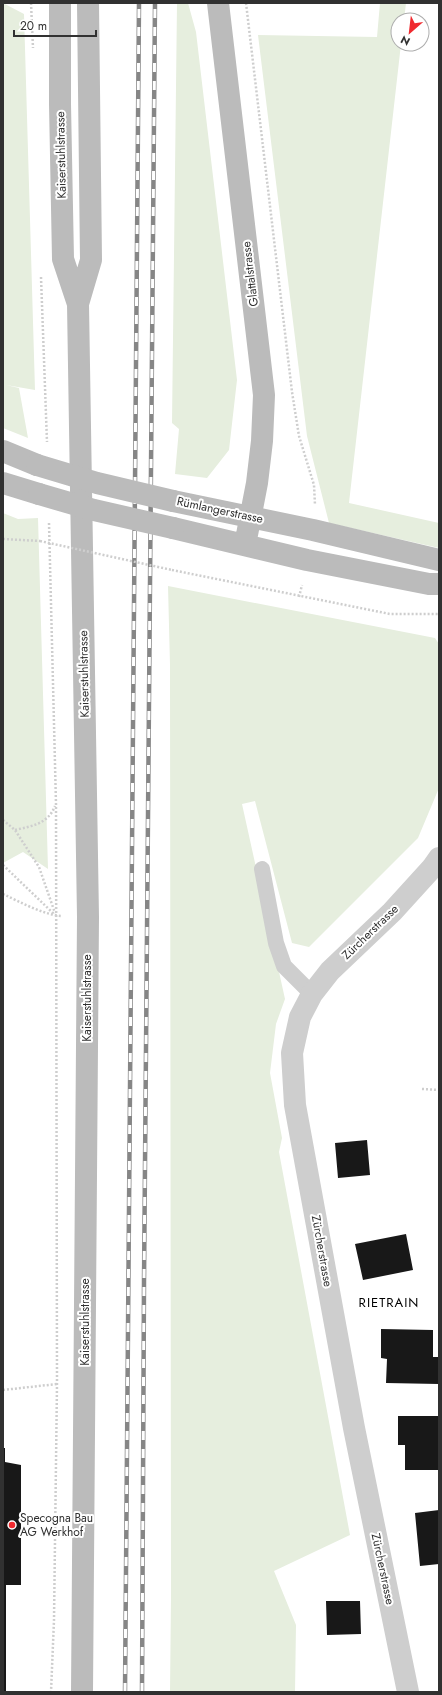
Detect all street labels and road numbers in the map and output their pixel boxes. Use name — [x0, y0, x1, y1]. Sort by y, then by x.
street label: Kaiserstuhlstrasse — [51, 111, 71, 199]
street label: Glattalstrasse — [237, 240, 263, 308]
street label: Rümlangerstrasse — [175, 492, 265, 528]
street label: Kaiserstuhlstrasse — [74, 630, 94, 718]
street label: Zürcherstrasse — [338, 900, 402, 964]
street label: Kaiserstuhlstrasse — [78, 954, 96, 1042]
street label: Zürcherstrasse — [307, 1214, 337, 1288]
street label: Kaiserstuhlstrasse — [76, 1278, 94, 1366]
street label: Zürcherstrasse — [367, 1532, 399, 1606]

